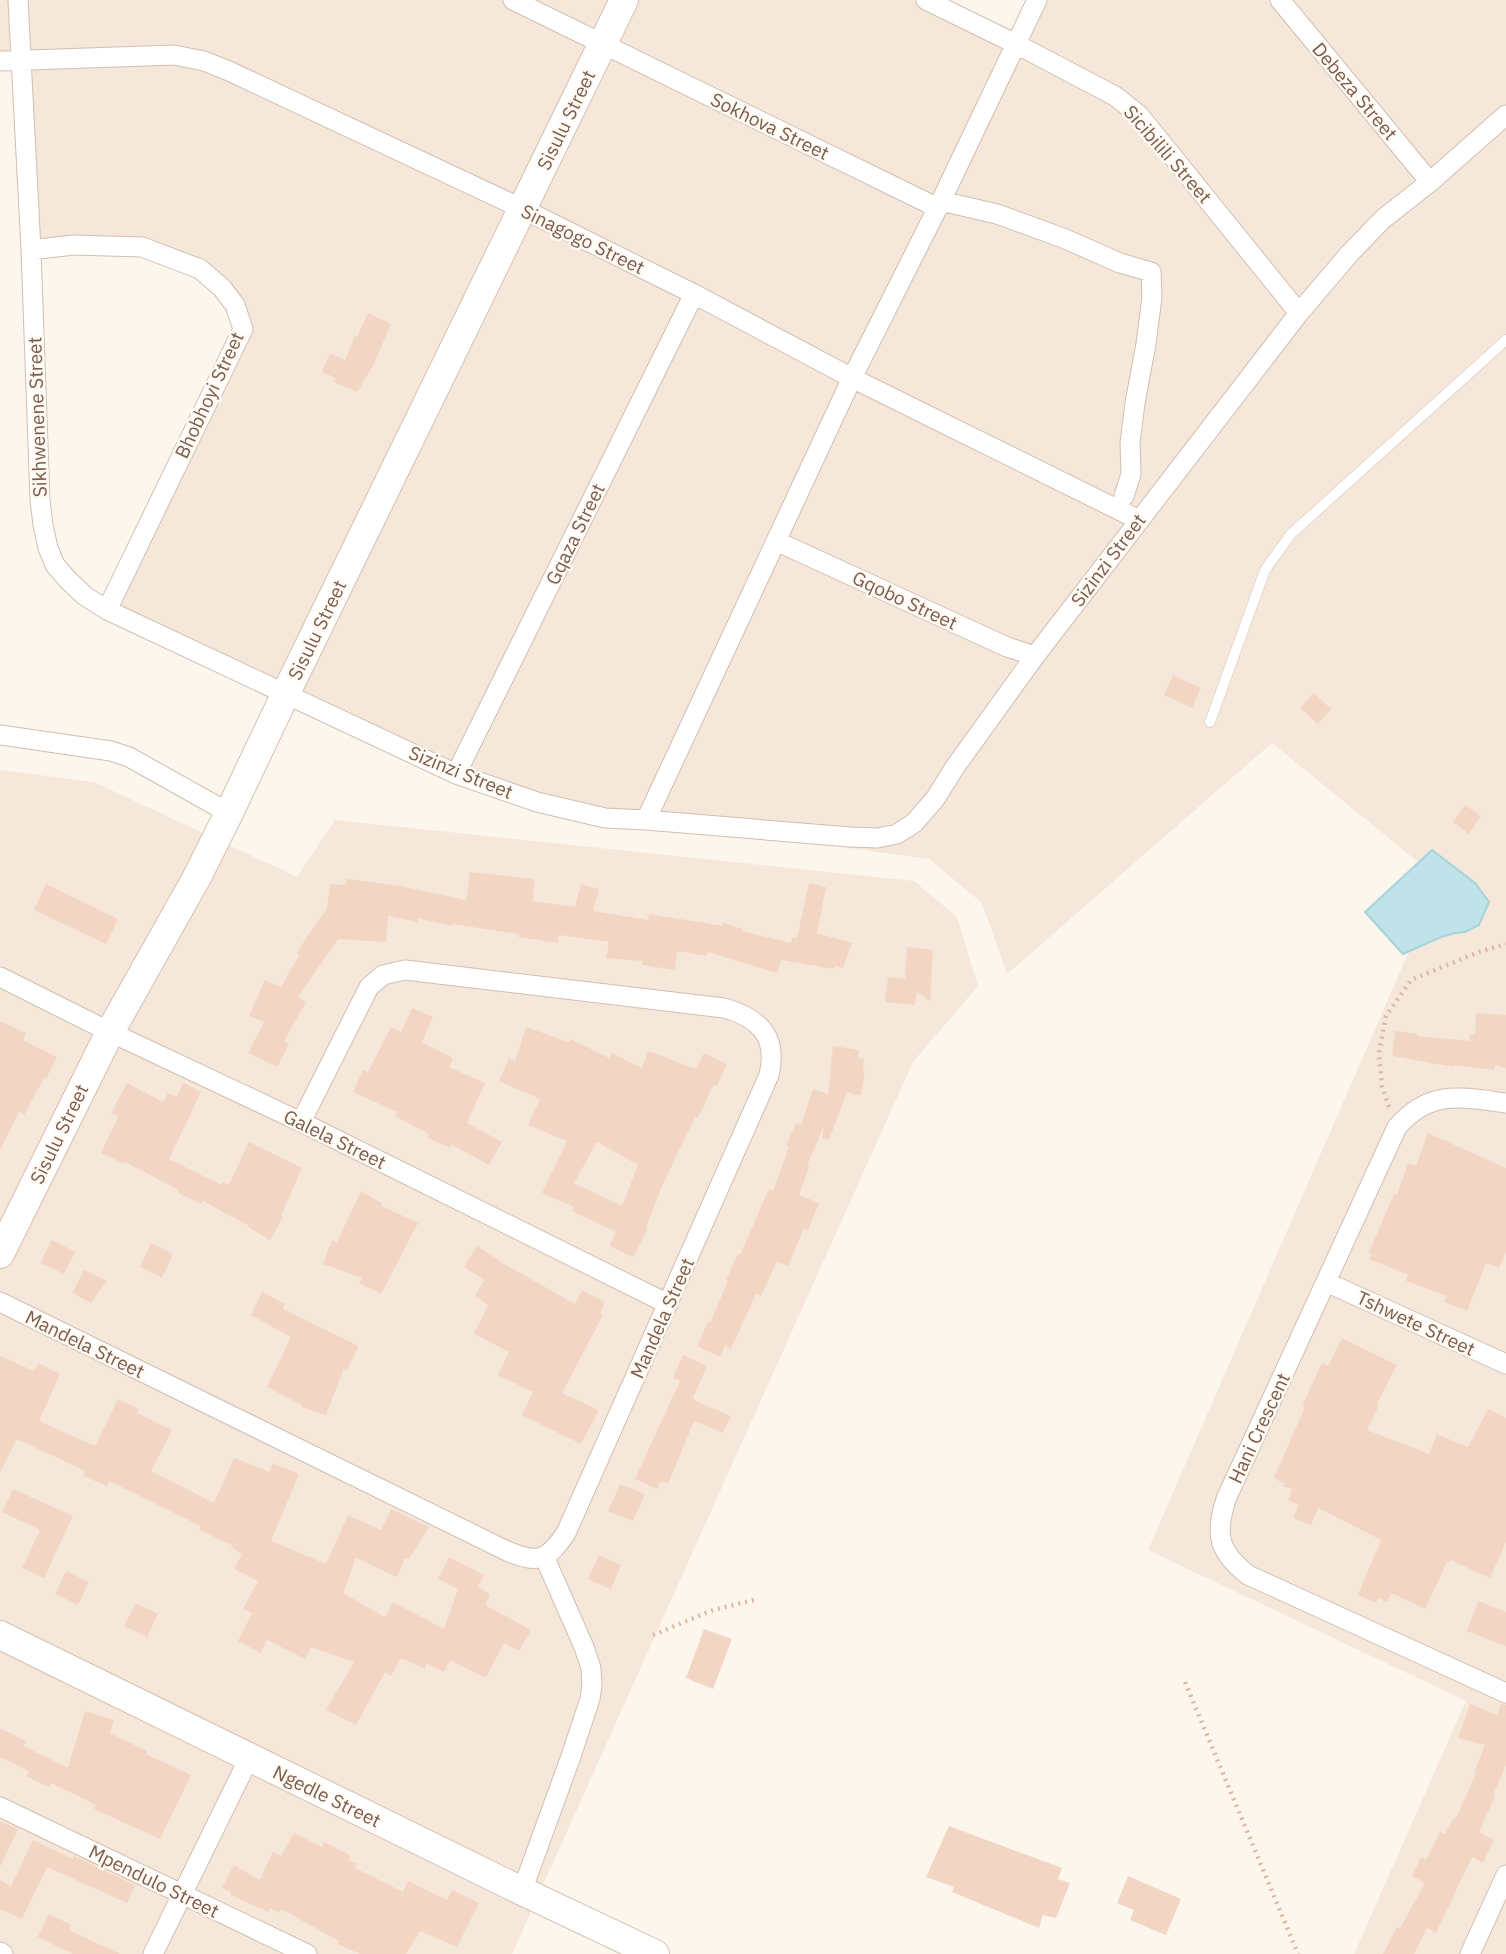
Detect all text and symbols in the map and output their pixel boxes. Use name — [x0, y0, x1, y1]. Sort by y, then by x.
street label: Debeza Street — [1307, 37, 1403, 145]
street label: Sisulu Street — [531, 66, 601, 174]
street label: Sokhova Street — [707, 87, 833, 165]
street label: Sicibilili Street — [1119, 100, 1217, 208]
street label: Sinagogo Street — [517, 199, 649, 279]
street label: Bhobhoyi Street — [169, 328, 249, 462]
street label: Sikhwenene Street — [22, 336, 52, 498]
street label: Gqaza Street — [540, 479, 610, 589]
street label: Sizinzi Street — [1065, 509, 1151, 611]
street label: Gqobo Street — [849, 565, 961, 635]
street label: Sisulu Street — [282, 576, 352, 684]
street label: Sizinzi Street — [405, 740, 517, 804]
street label: Sisulu Street — [24, 1080, 94, 1188]
street label: Galela Street — [280, 1104, 390, 1174]
street label: Mandela Street — [625, 1254, 699, 1382]
street label: Tshwete Street — [1353, 1285, 1479, 1361]
street label: Mandela Street — [21, 1305, 149, 1383]
street label: Hani Crescent — [1223, 1369, 1295, 1487]
street label: Ngedle Street — [269, 1760, 385, 1832]
street label: Mpendulo Street — [85, 1839, 223, 1923]

